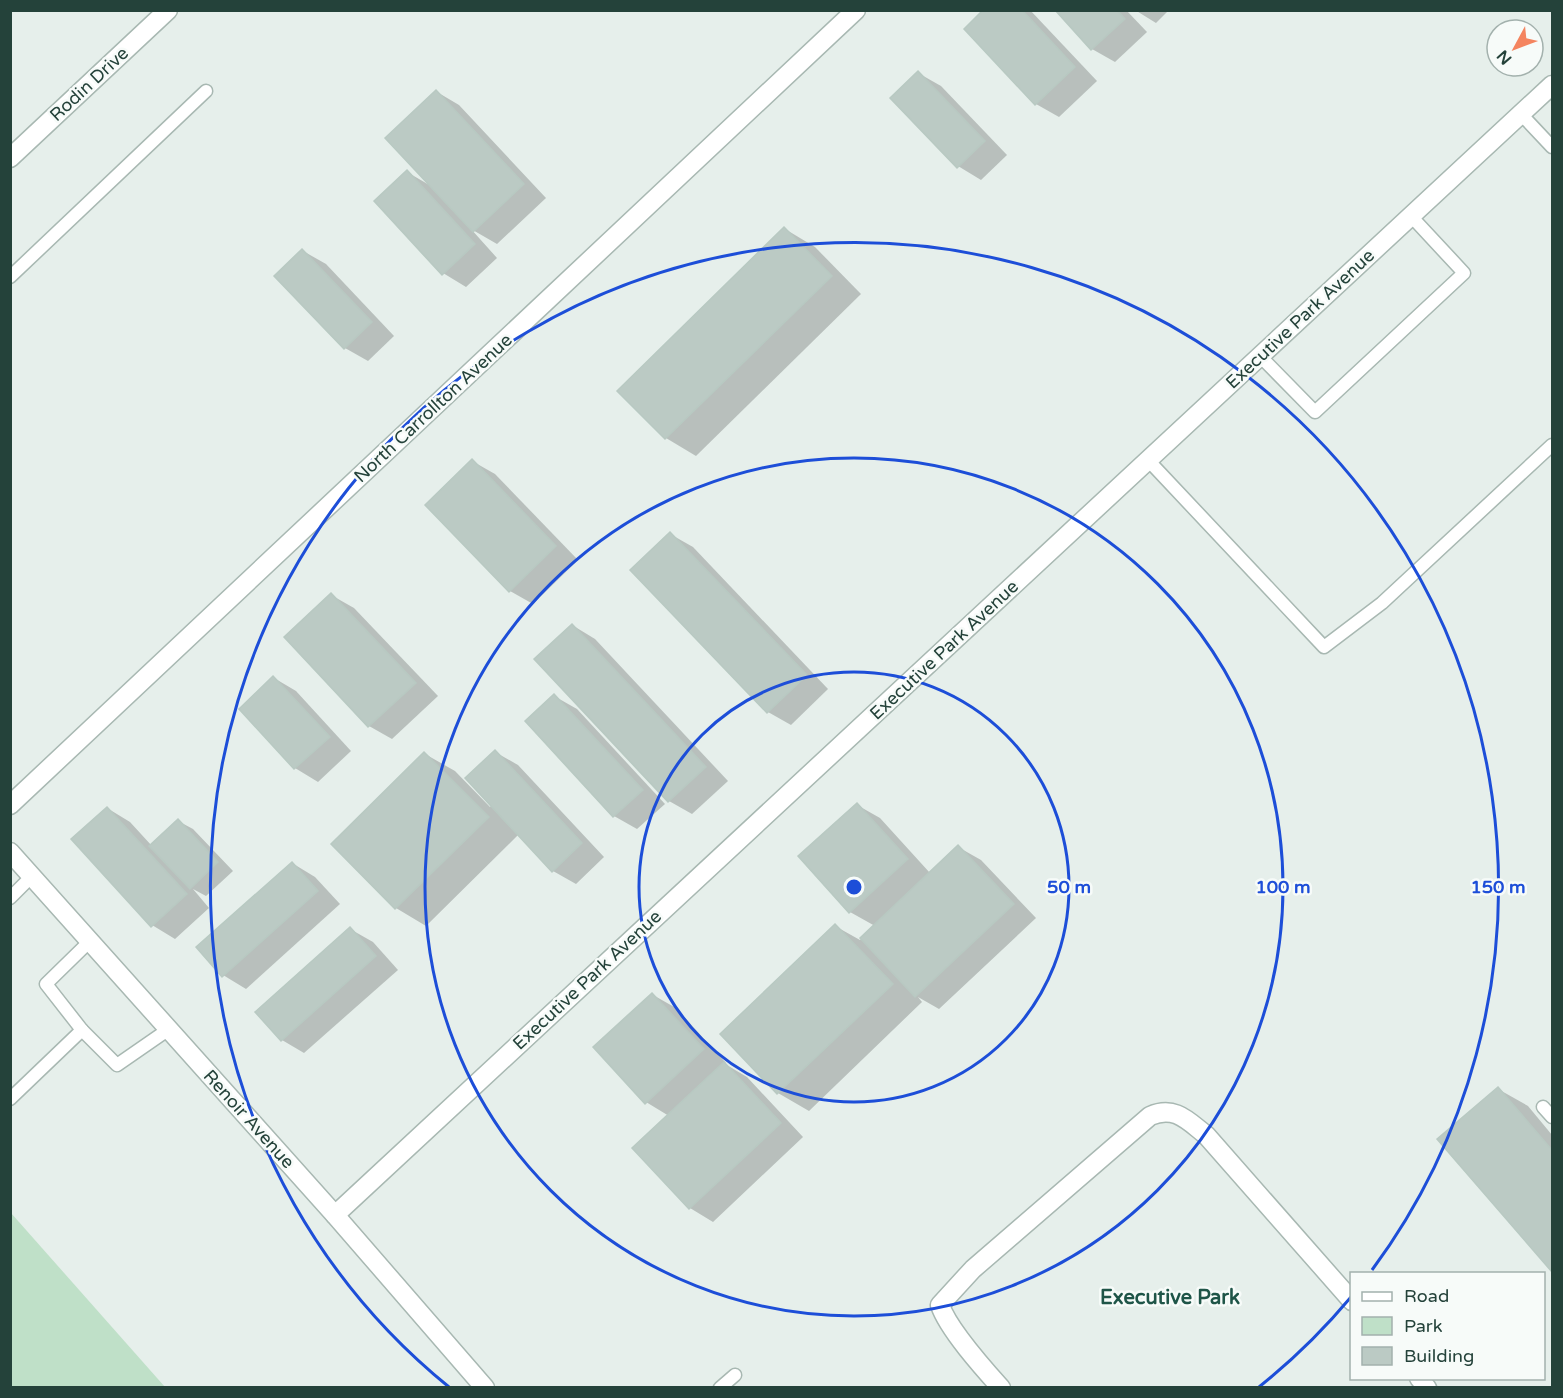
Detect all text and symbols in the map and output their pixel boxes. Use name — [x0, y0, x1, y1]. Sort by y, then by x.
north arrow — [1485, 18, 1545, 78]
street label: Rodin Drive — [45, 42, 133, 126]
text: N — [1493, 46, 1516, 69]
street label: Executive Park Avenue — [1221, 244, 1379, 394]
street label: North Carrollton Avenue — [349, 329, 517, 487]
street label: Executive Park Avenue — [865, 575, 1023, 725]
text: 50 m — [1047, 876, 1091, 898]
text: 100 m — [1255, 876, 1311, 898]
text: 150 m — [1470, 876, 1526, 898]
centre of rings — [844, 877, 864, 897]
street label: Executive Park Avenue — [508, 905, 666, 1055]
street label: Renoir Avenue — [199, 1065, 299, 1173]
legend — [1350, 1272, 1545, 1380]
text: Road — [1404, 1285, 1449, 1307]
district label: Executive Park — [1100, 1286, 1240, 1310]
text: Park — [1404, 1315, 1443, 1337]
text: Building — [1404, 1345, 1474, 1367]

